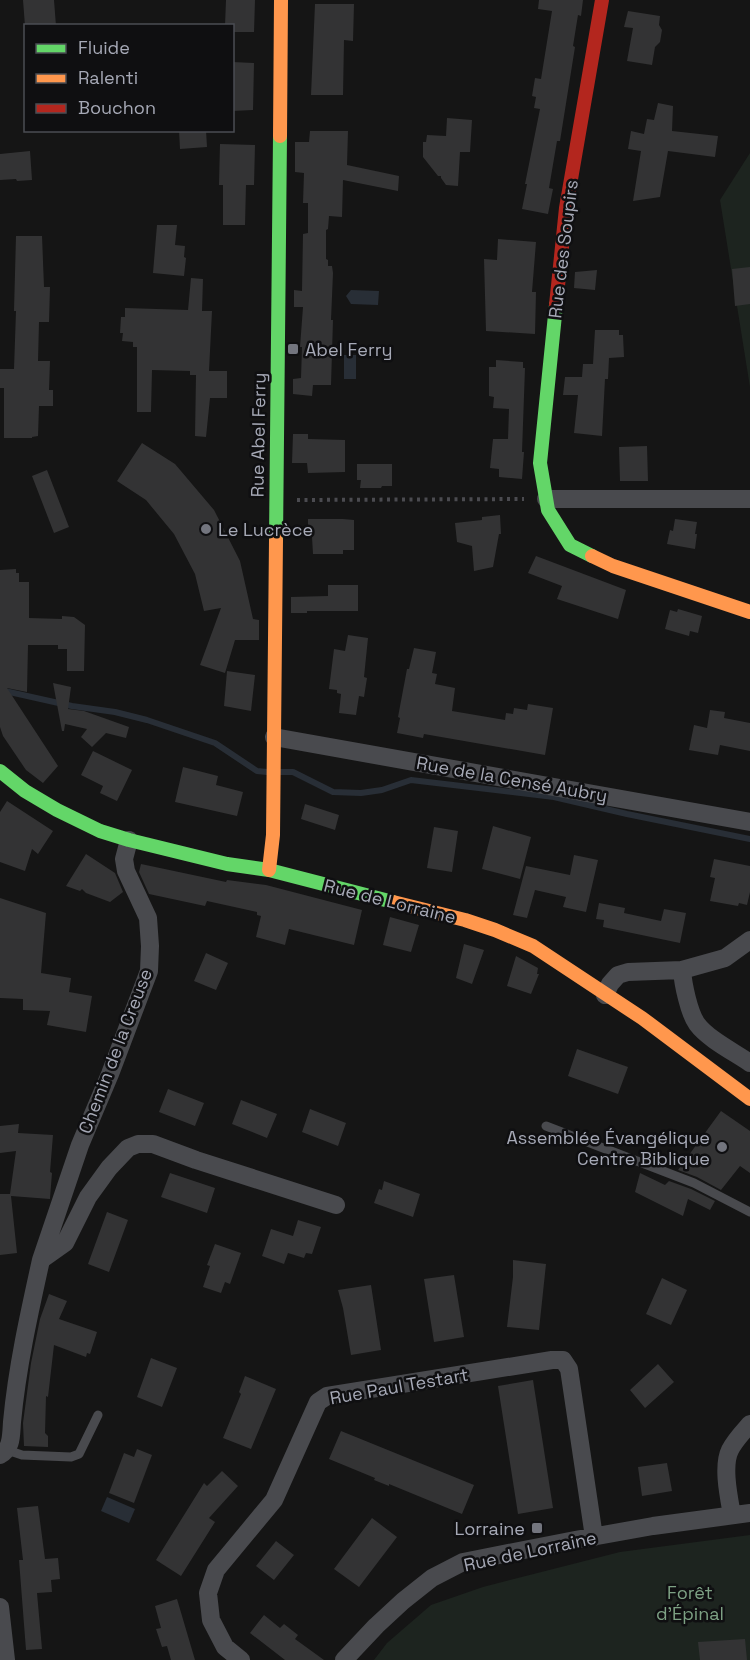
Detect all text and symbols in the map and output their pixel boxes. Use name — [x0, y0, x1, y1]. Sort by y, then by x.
legend — [24, 24, 234, 132]
text: Fluide — [78, 36, 130, 59]
text: Ralenti — [78, 66, 138, 89]
text: Bouchon — [78, 96, 156, 119]
street label: Rue des Soupirs — [543, 178, 583, 320]
place label: Abel Ferry — [305, 338, 392, 361]
marker: Abel Ferry — [286, 342, 300, 356]
street label: Rue Abel Ferry — [245, 372, 271, 498]
place label: Le Lucrèce — [218, 518, 313, 541]
marker: Le Lucrèce — [199, 522, 213, 536]
street label: Rue de la Censé Aubry — [415, 751, 609, 807]
street label: Rue de Lorraine — [322, 873, 458, 929]
street label: Chemin de la Creuse — [73, 965, 157, 1137]
place label: Assemblée Évangélique Centre Biblique — [506, 1126, 710, 1170]
marker: Assemblée Évangélique Centre Biblique — [715, 1140, 729, 1154]
street label: Rue Paul Testart — [328, 1362, 470, 1410]
place label: Lorraine — [454, 1517, 525, 1540]
marker: Lorraine — [530, 1521, 544, 1535]
street label: Rue de Lorraine — [462, 1526, 598, 1576]
park label: Forêt d'Épinal — [656, 1581, 724, 1625]

